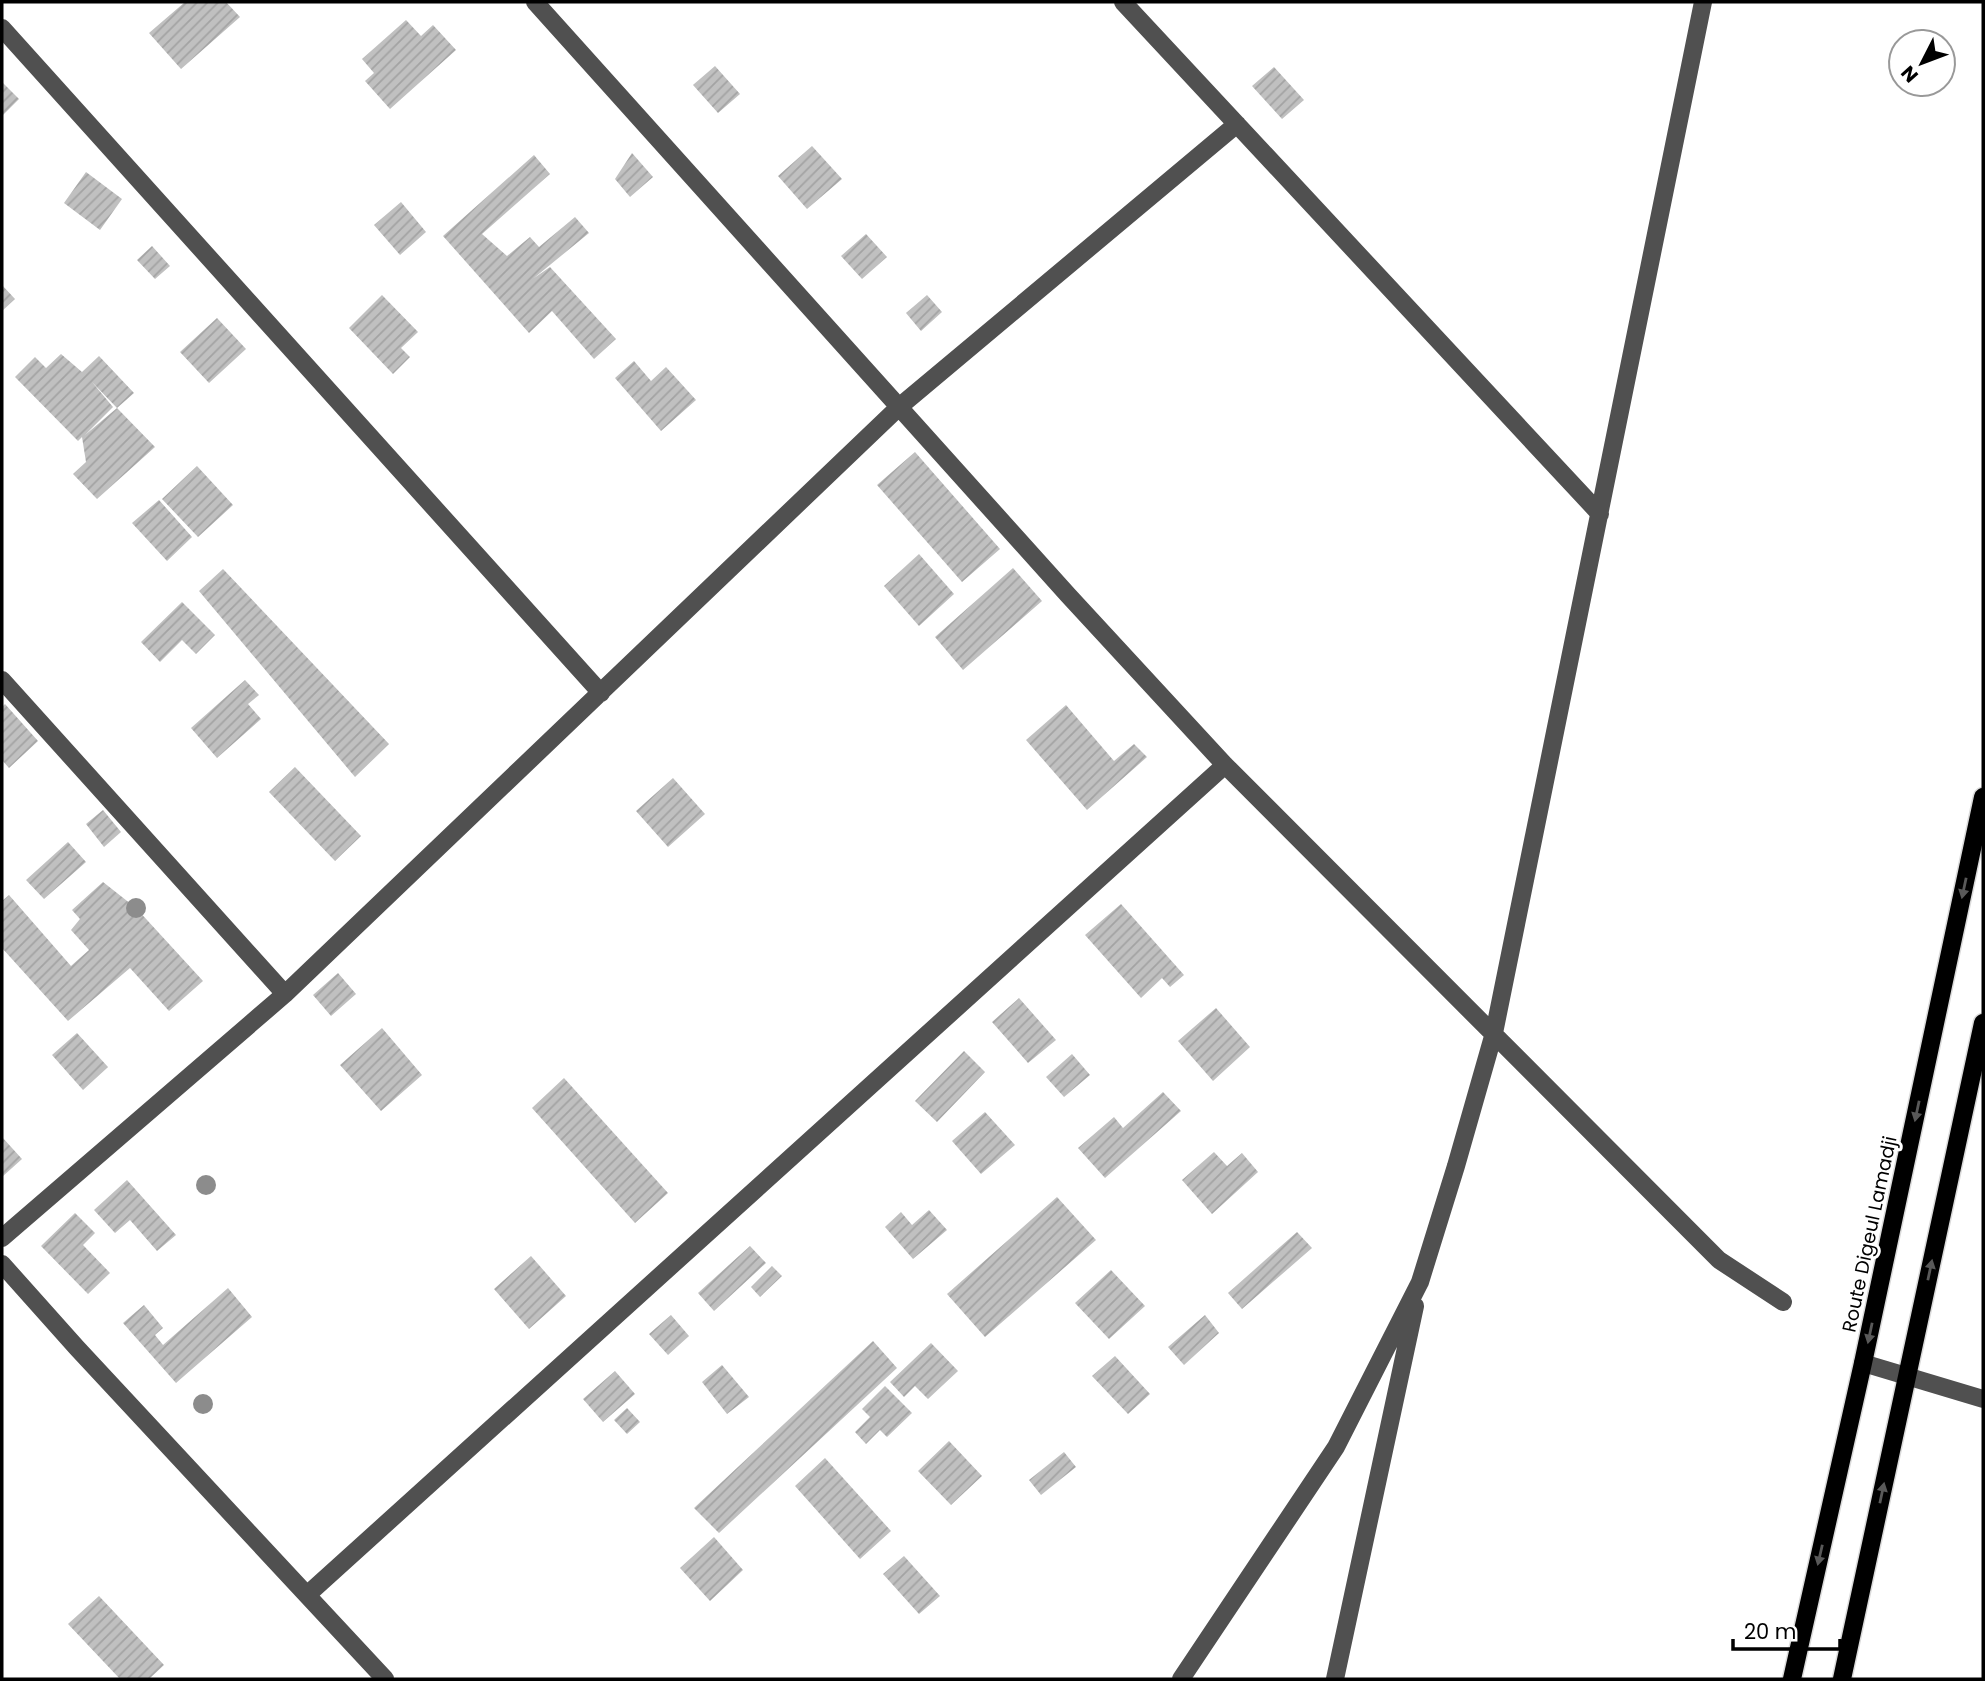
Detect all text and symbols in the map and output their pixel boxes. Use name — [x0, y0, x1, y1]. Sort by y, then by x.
north arrow — [1887, 28, 1957, 98]
text: N — [1895, 60, 1925, 88]
one-way arrow — [1958, 877, 1969, 899]
one-way arrow — [1911, 1100, 1922, 1122]
street label: Route Digeul Lamadji — [1835, 1133, 1903, 1335]
one-way arrow — [1925, 1259, 1936, 1281]
one-way arrow — [1864, 1322, 1875, 1344]
one-way arrow — [1877, 1482, 1888, 1504]
one-way arrow — [1814, 1544, 1825, 1566]
scale bar — [1733, 1608, 1840, 1652]
text: 20 m — [1744, 1617, 1797, 1646]

